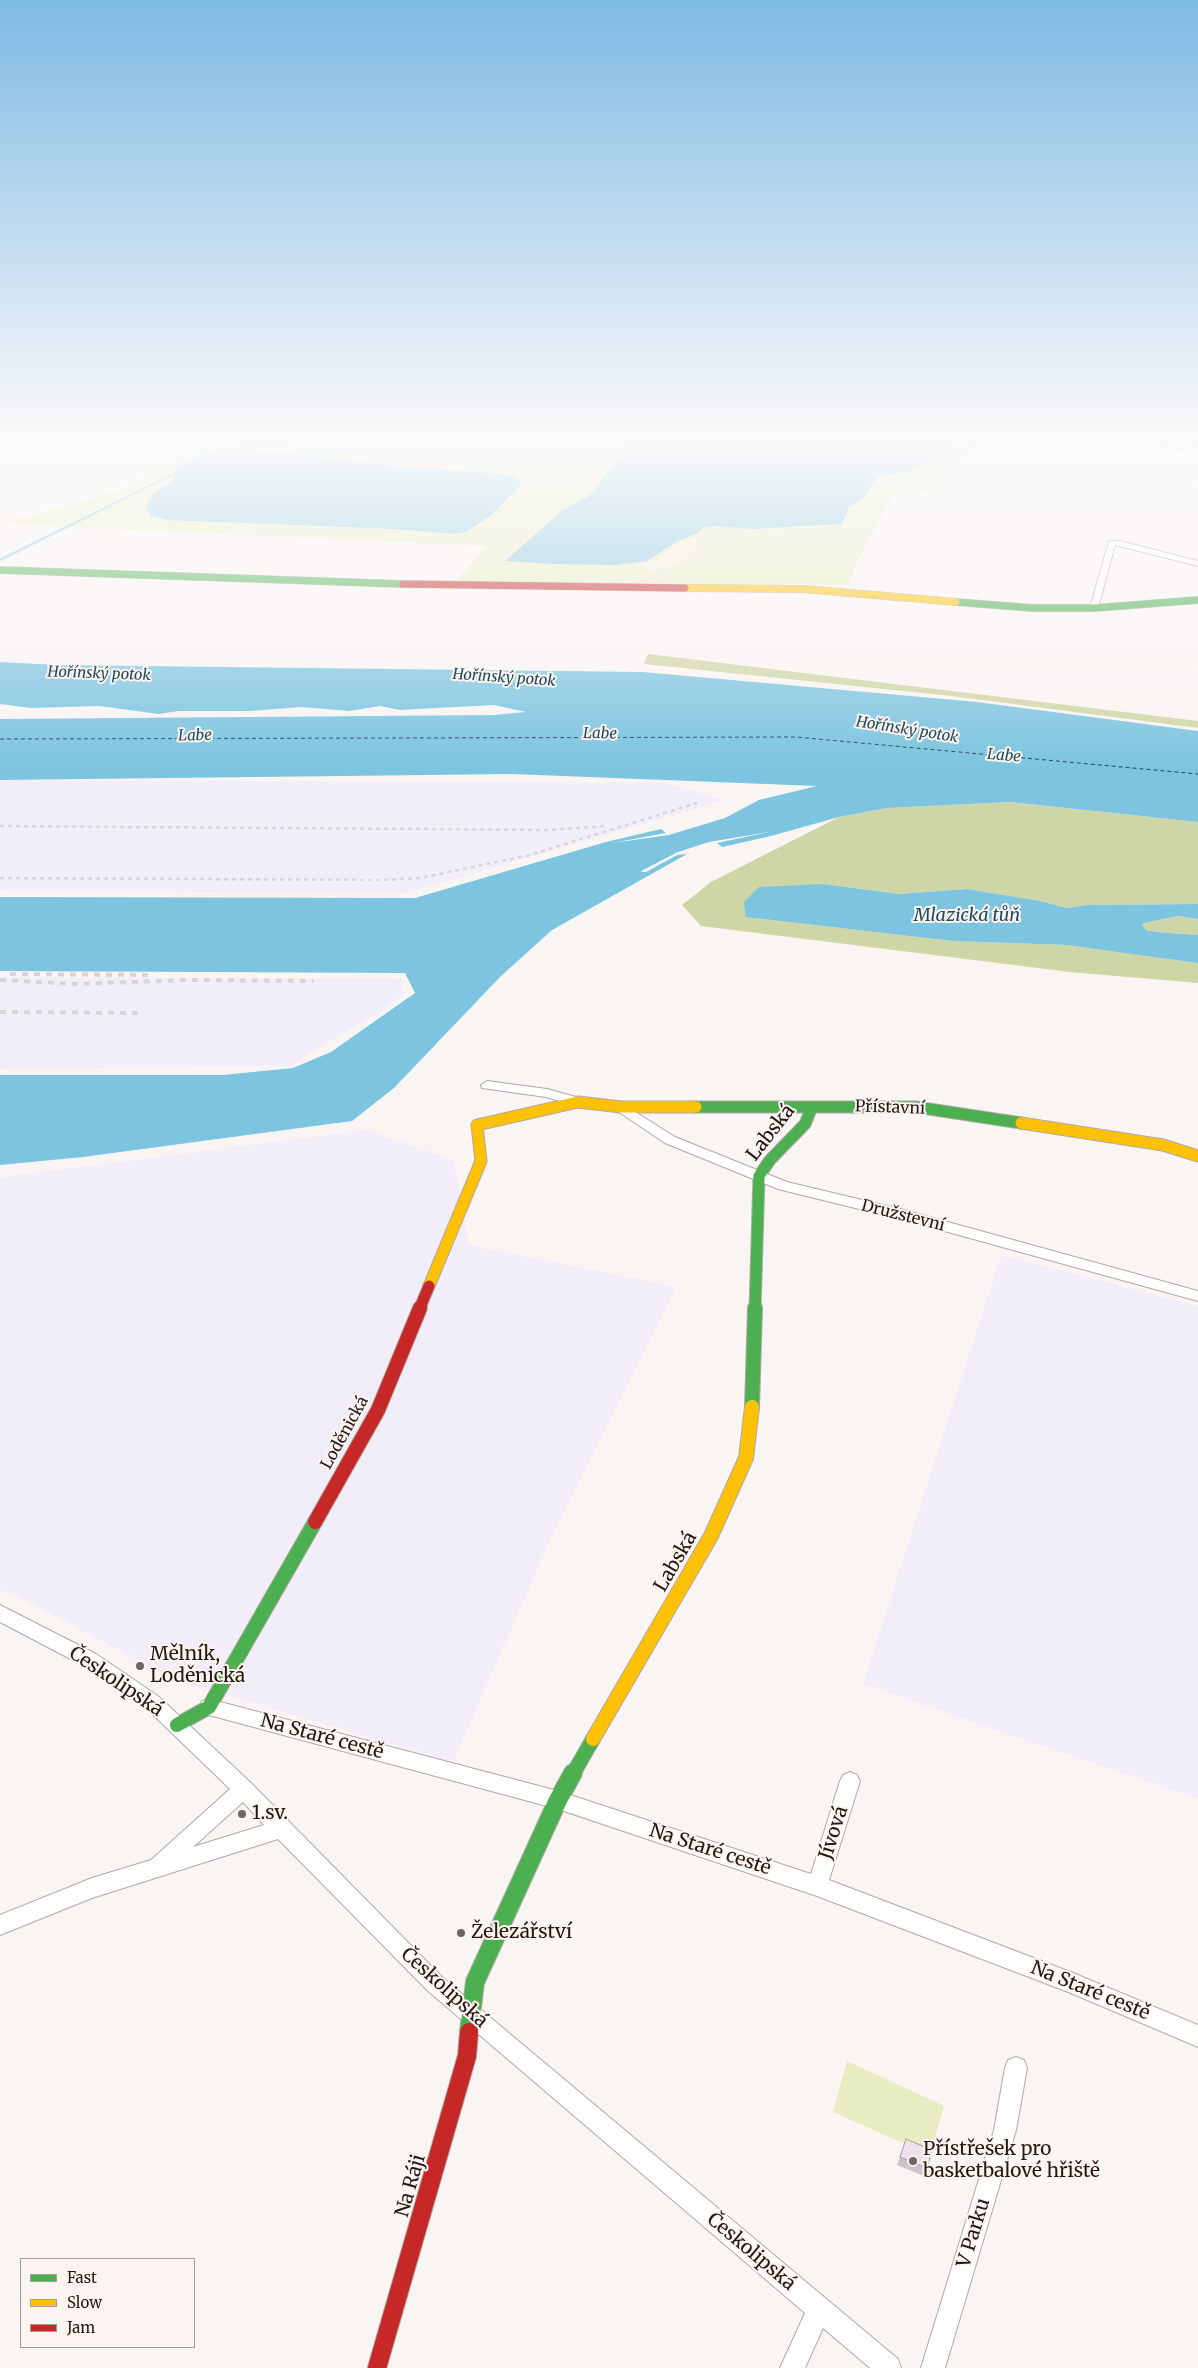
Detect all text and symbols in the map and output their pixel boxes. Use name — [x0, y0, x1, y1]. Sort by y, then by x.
water label: Hořínský potok — [47, 663, 151, 685]
water label: Hořínský potok — [452, 665, 556, 691]
water label: Hořínský potok — [855, 713, 959, 747]
water label: Labe — [583, 725, 617, 743]
water label: Labe — [178, 727, 212, 745]
water label: Labe — [986, 746, 1022, 766]
water label: Mlazická tůň — [914, 905, 1020, 927]
street label: Přístavní — [855, 1097, 925, 1119]
street label: Labská — [742, 1100, 800, 1166]
street label: Družstevní — [859, 1196, 947, 1236]
street label: Loděnická — [317, 1393, 373, 1473]
street label: Labská — [650, 1528, 702, 1596]
street label: Českolipská — [65, 1642, 167, 1722]
place label: Mělník, Loděnická — [150, 1644, 245, 1688]
marker: Mělník, Loděnická — [134, 1660, 146, 1672]
street label: Na Staré cestě — [258, 1710, 386, 1764]
place label: 1.sv. — [252, 1803, 288, 1825]
street label: Jívová — [815, 1803, 853, 1863]
marker: 1.sv. — [236, 1808, 248, 1820]
street label: Na Staré cestě — [646, 1820, 774, 1880]
place label: Železářství — [471, 1922, 572, 1944]
marker: Železářství — [455, 1927, 467, 1939]
street label: Českolipská — [396, 1943, 492, 2033]
street label: Na Staré cestě — [1027, 1957, 1153, 2025]
place label: Přístřešek pro basketbalové hřiště — [923, 2139, 1100, 2183]
street label: Na Ráji — [391, 2152, 431, 2220]
marker: Přístřešek pro basketbalové hřiště — [907, 2155, 919, 2167]
street label: V Parku — [953, 2196, 995, 2270]
street label: Českolipská — [702, 2208, 800, 2296]
legend — [20, 2258, 195, 2348]
text: Fast — [67, 2268, 97, 2287]
text: Slow — [67, 2293, 102, 2312]
text: Jam — [67, 2318, 95, 2337]

